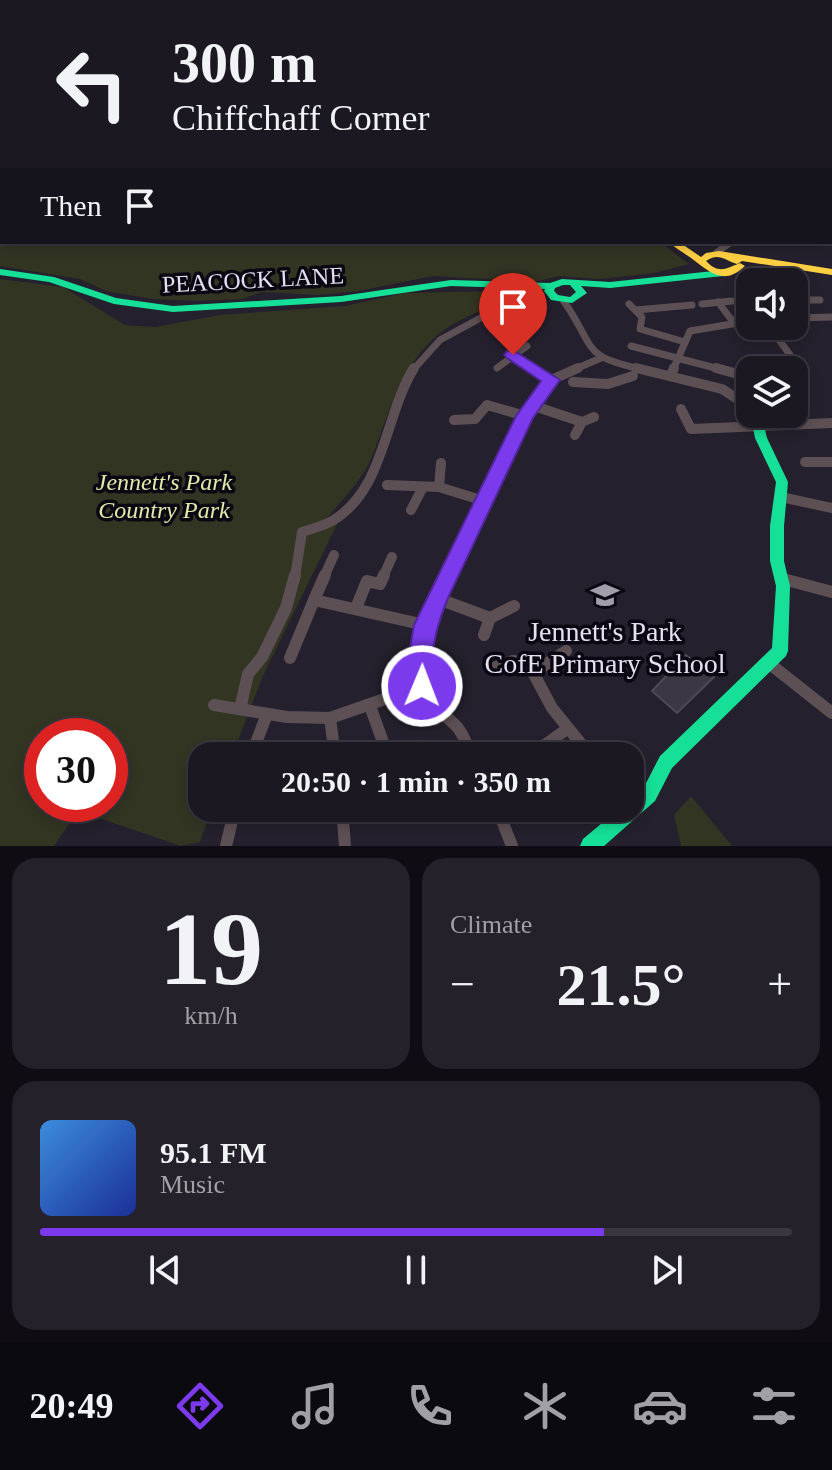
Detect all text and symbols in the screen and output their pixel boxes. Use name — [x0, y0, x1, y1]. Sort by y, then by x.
icon: left — [40, 32, 144, 136]
text: 300 m — [172, 32, 317, 94]
text: Chiffchaff Corner — [172, 98, 430, 138]
icon: arrive — [118, 184, 162, 228]
text: Then — [40, 189, 102, 222]
street label: PEACOCK LANE — [161, 262, 345, 298]
map controls — [736, 268, 808, 428]
button: sound — [736, 268, 808, 340]
pin — [479, 273, 547, 355]
icon: arrive — [491, 285, 535, 329]
button: layers — [736, 356, 808, 428]
park label: Jennett's Park Country Park — [96, 469, 233, 523]
school or university icon: Jennett's Park CofE Primary School — [590, 580, 620, 610]
place label: Jennett's Park CofE Primary School — [484, 616, 726, 679]
position arrow — [380, 644, 464, 728]
speed limit sign: 30 — [24, 718, 128, 822]
text: 20:50 · 1 min · 350 m — [281, 765, 551, 798]
text: 19 — [159, 891, 263, 1006]
text: Climate — [450, 910, 532, 939]
text: 21.5° — [557, 952, 686, 1018]
text: − — [450, 960, 475, 1009]
text: + — [767, 960, 792, 1009]
text: km/h — [184, 1001, 238, 1030]
text: 95.1 FM — [160, 1136, 267, 1169]
text: Music — [160, 1170, 225, 1199]
icon: previous — [143, 1248, 187, 1292]
icon: pause — [394, 1248, 438, 1292]
icon: next — [645, 1248, 689, 1292]
icon: directions — [172, 1378, 228, 1434]
icon: music — [287, 1378, 343, 1434]
icon: phone — [402, 1378, 458, 1434]
icon: climate — [517, 1378, 573, 1434]
icon: car — [632, 1378, 688, 1434]
icon: filters — [746, 1378, 802, 1434]
text: 20:49 — [29, 1386, 113, 1426]

